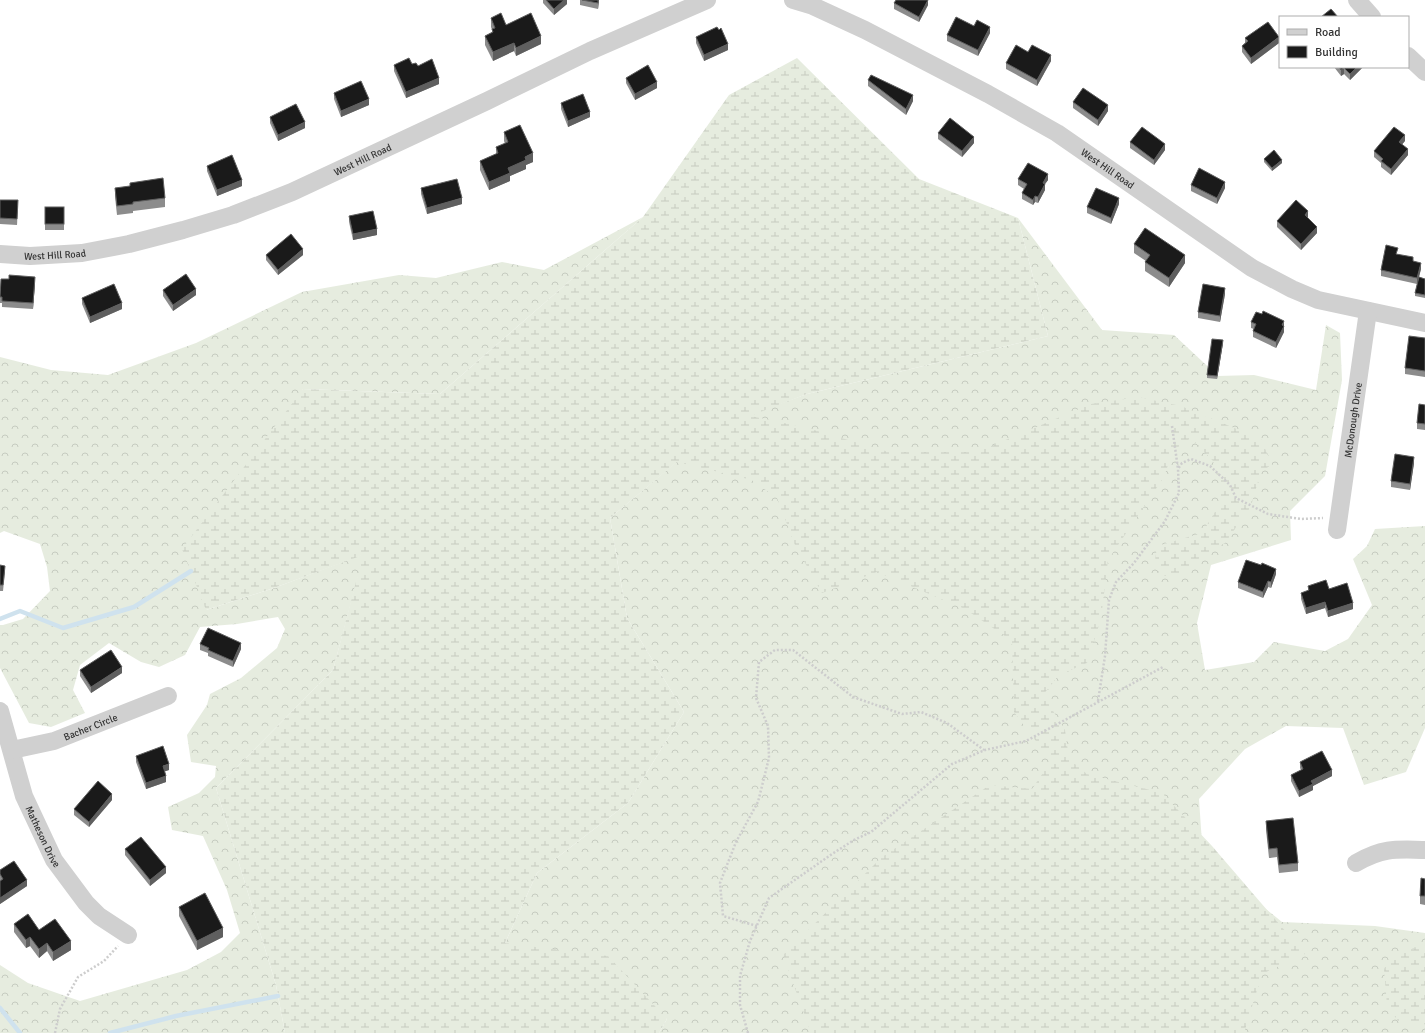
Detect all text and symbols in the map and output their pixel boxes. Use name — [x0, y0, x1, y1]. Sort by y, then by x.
legend — [1279, 16, 1409, 68]
text: Road — [1315, 25, 1341, 40]
text: Building — [1315, 45, 1358, 60]
street label: West Hill Road — [332, 141, 393, 179]
street label: West Hill Road — [1078, 146, 1136, 192]
street label: West Hill Road — [23, 247, 87, 263]
street label: McDonough Drive — [1342, 382, 1365, 459]
street label: Bacher Circle — [62, 712, 119, 744]
street label: Matheson Drive — [22, 804, 62, 870]

